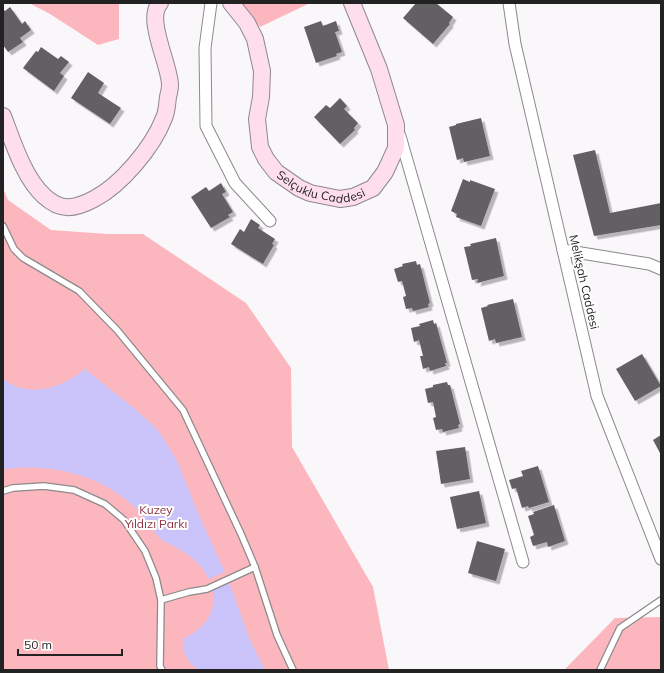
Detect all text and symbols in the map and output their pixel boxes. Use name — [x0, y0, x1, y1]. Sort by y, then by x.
street label: Selçuklu Caddesi — [274, 167, 367, 206]
street label: Melikşah Caddesi — [566, 233, 603, 331]
park label: Kuzey Yıldızı Parkı — [124, 502, 187, 531]
scale bar — [18, 631, 122, 657]
text: 50 m — [24, 637, 52, 652]

